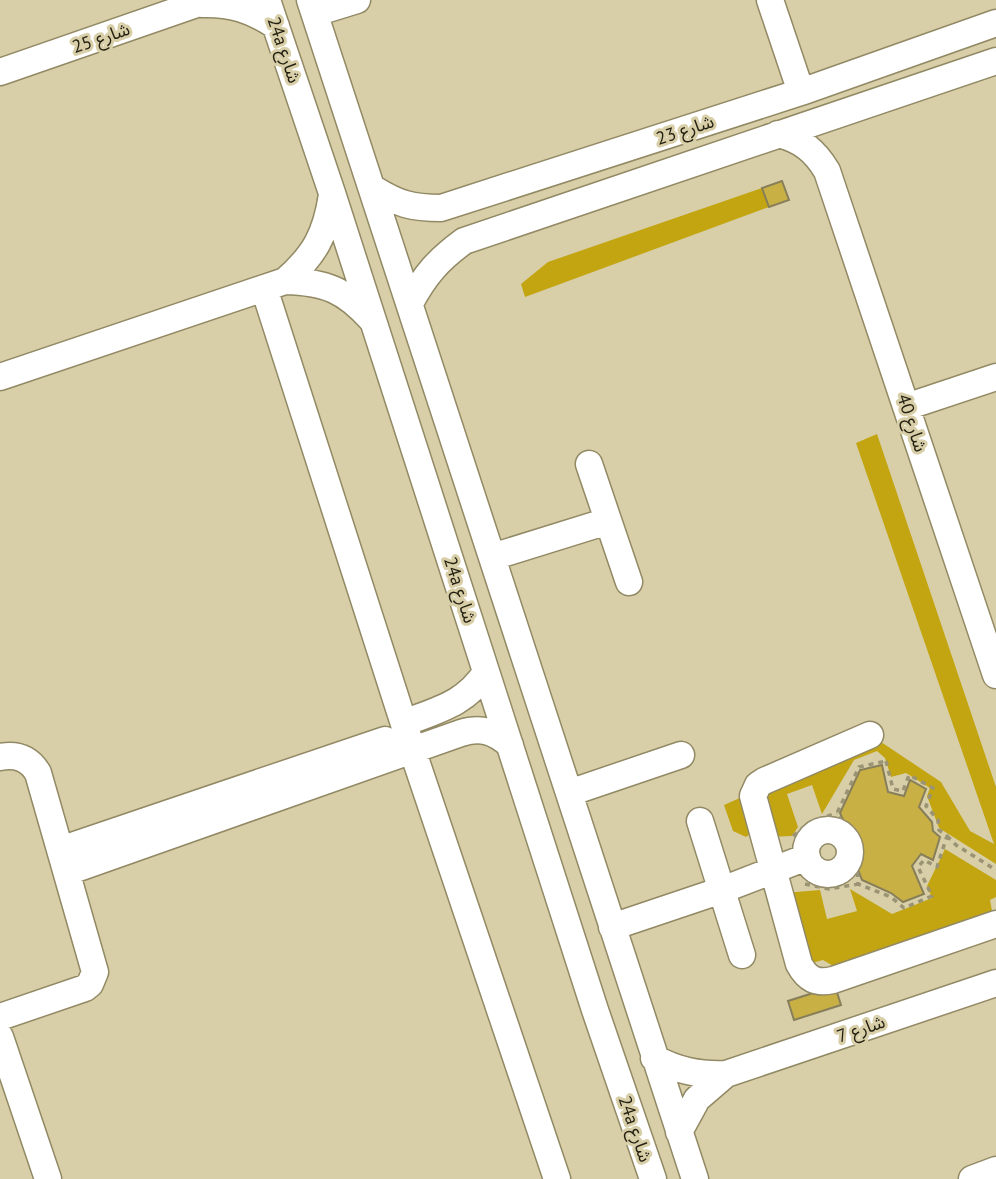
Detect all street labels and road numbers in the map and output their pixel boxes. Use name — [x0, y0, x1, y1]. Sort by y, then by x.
street label: 24a شارع — [260, 14, 306, 87]
street label: شارع 25 — [69, 17, 134, 61]
street label: شارع 23 — [653, 109, 718, 153]
street label: شارع 40 — [889, 391, 933, 456]
street label: 24a شارع — [436, 554, 482, 627]
street label: شارع 7 — [834, 1010, 889, 1050]
street label: 24a شارع — [611, 1093, 657, 1166]

